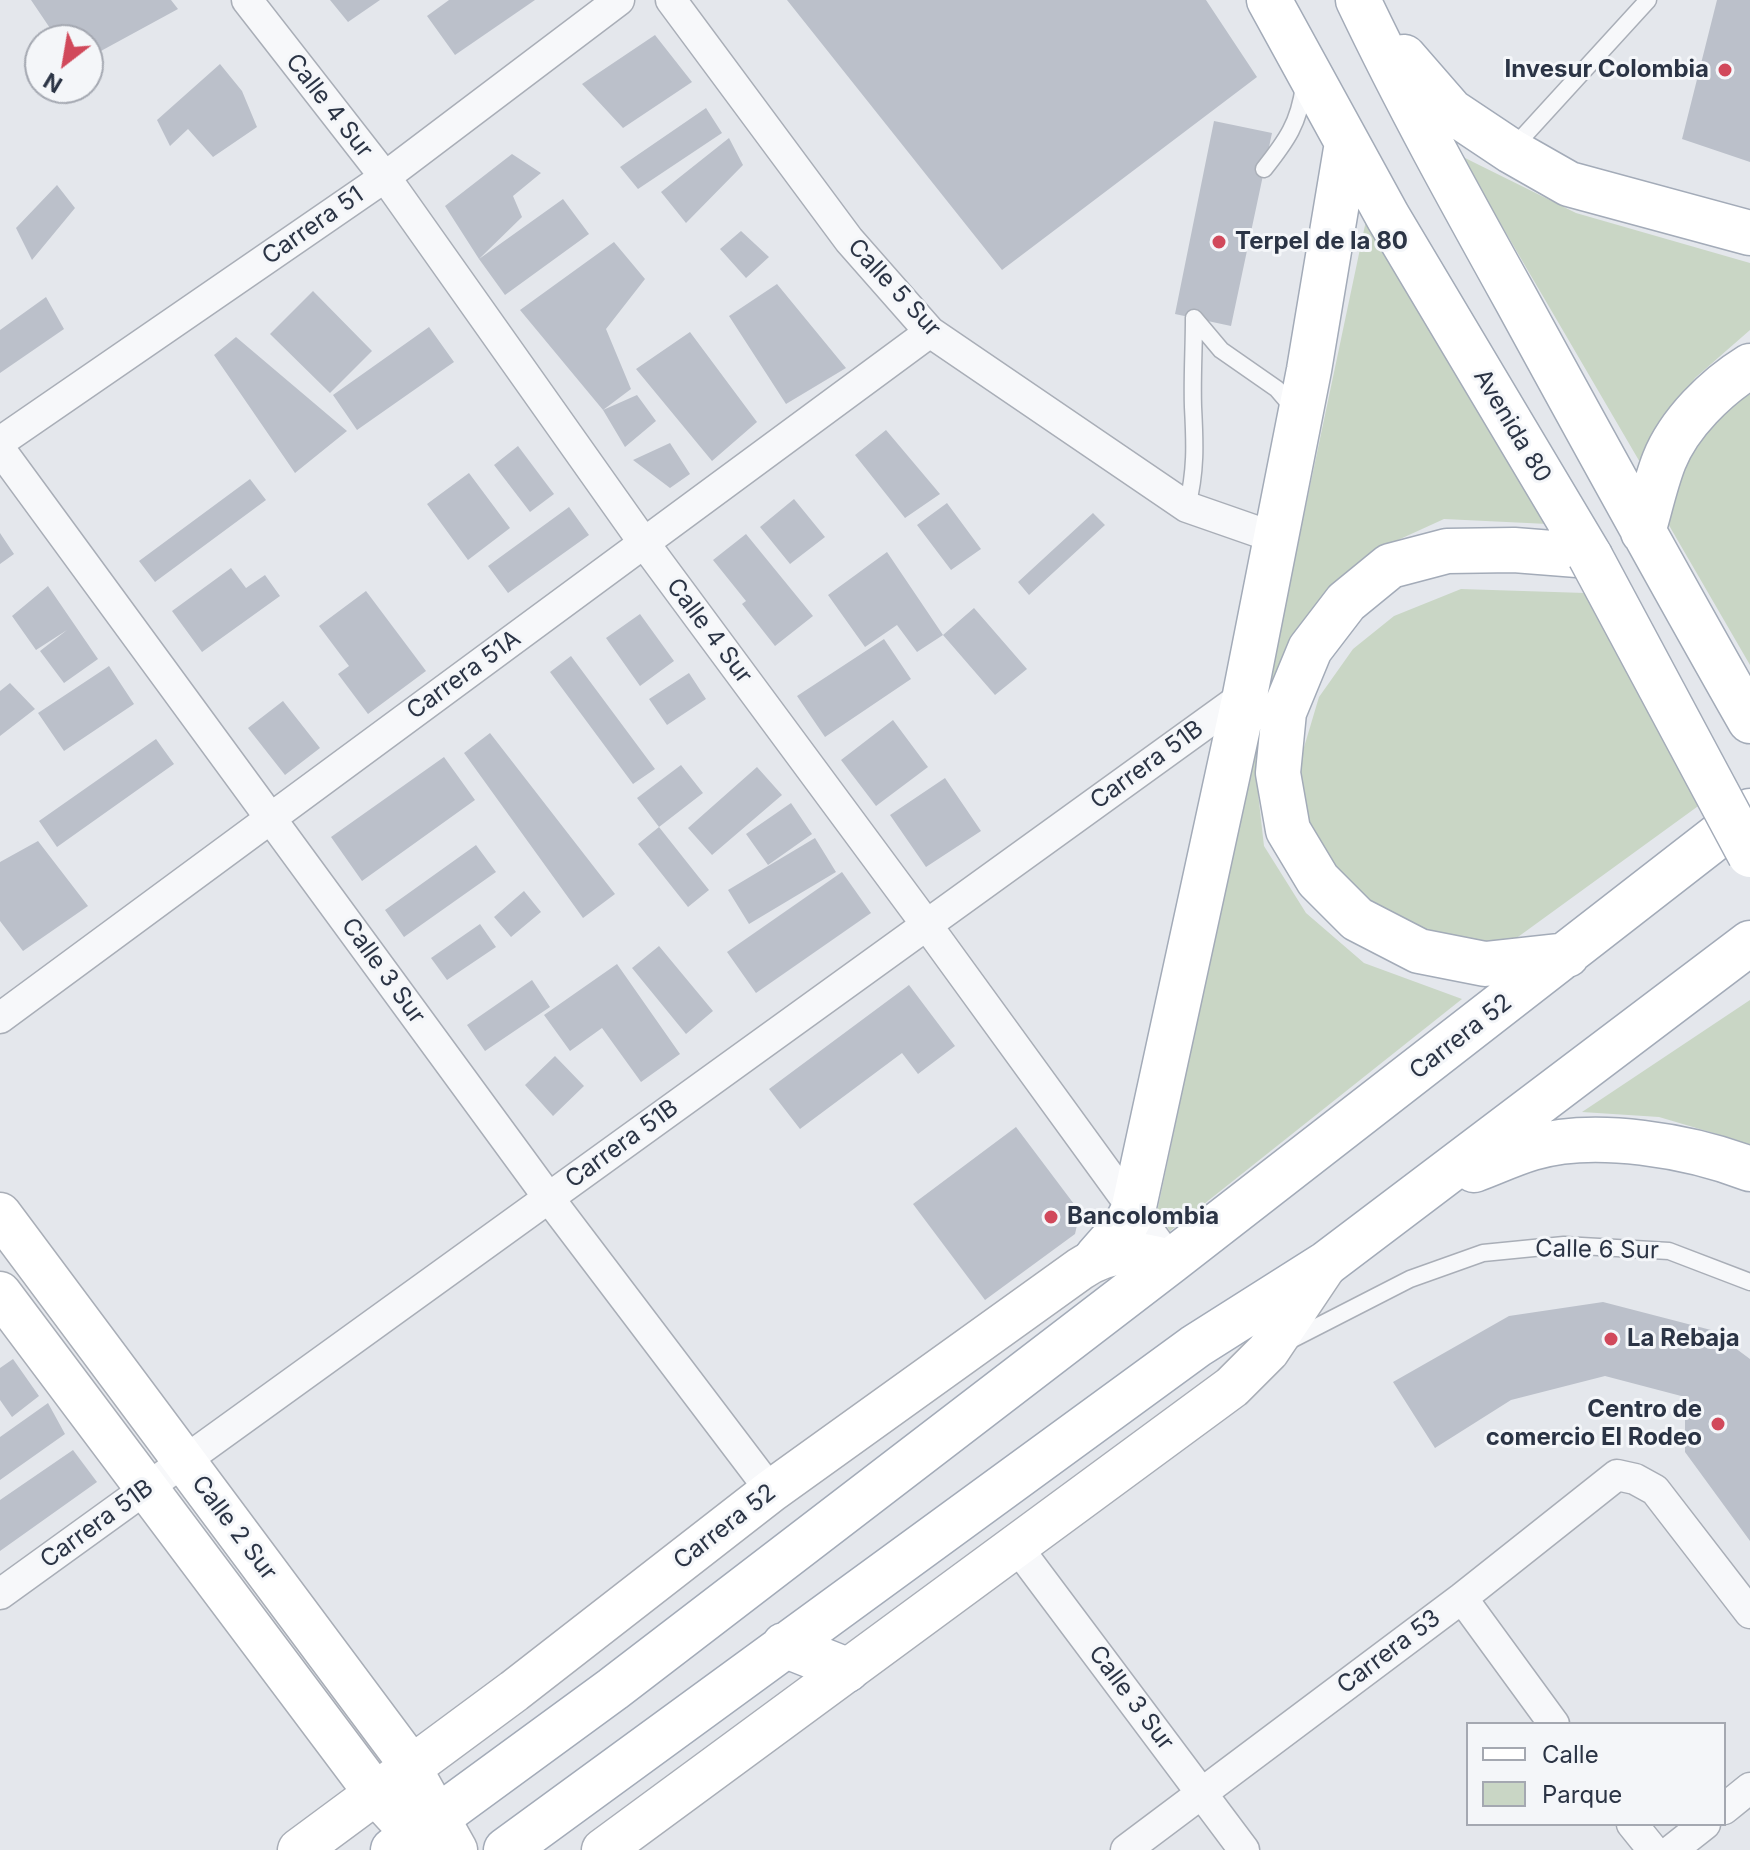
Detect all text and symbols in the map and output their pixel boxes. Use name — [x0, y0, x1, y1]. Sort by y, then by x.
north arrow — [24, 24, 104, 104]
street label: Calle 4 Sur — [279, 48, 379, 164]
place label: Invesur Colombia — [1504, 56, 1709, 84]
marker: Invesur Colombia — [1716, 61, 1734, 79]
text: N — [39, 67, 67, 98]
street label: Carrera 51 — [257, 181, 369, 271]
place label: Terpel de la 80 — [1235, 228, 1408, 256]
street label: Calle 5 Sur — [841, 233, 947, 343]
marker: Terpel de la 80 — [1210, 233, 1228, 251]
street label: Avenida 80 — [1467, 364, 1557, 488]
street label: Calle 4 Sur — [660, 573, 758, 689]
street label: Carrera 51A — [402, 624, 526, 726]
street label: Carrera 51B — [1085, 714, 1209, 816]
street label: Calle 3 Sur — [335, 913, 431, 1029]
street label: Carrera 52 — [1404, 988, 1518, 1086]
street label: Carrera 51B — [560, 1093, 684, 1195]
place label: Bancolombia — [1067, 1203, 1219, 1231]
marker: Bancolombia — [1042, 1208, 1060, 1226]
street label: Calle 6 Sur — [1535, 1235, 1659, 1265]
place label: La Rebaja — [1627, 1325, 1740, 1353]
marker: La Rebaja — [1602, 1330, 1620, 1348]
place label: Centro de comercio El Rodeo — [1486, 1396, 1702, 1452]
marker: Centro de comercio El Rodeo — [1709, 1415, 1727, 1433]
street label: Calle 2 Sur — [185, 1470, 283, 1586]
street label: Carrera 51B — [35, 1473, 159, 1575]
street label: Carrera 52 — [668, 1478, 782, 1576]
street label: Carrera 53 — [1332, 1604, 1446, 1700]
street label: Calle 3 Sur — [1082, 1640, 1180, 1756]
legend — [1466, 1722, 1726, 1826]
text: Calle — [1542, 1740, 1599, 1769]
text: Parque — [1542, 1780, 1622, 1809]

